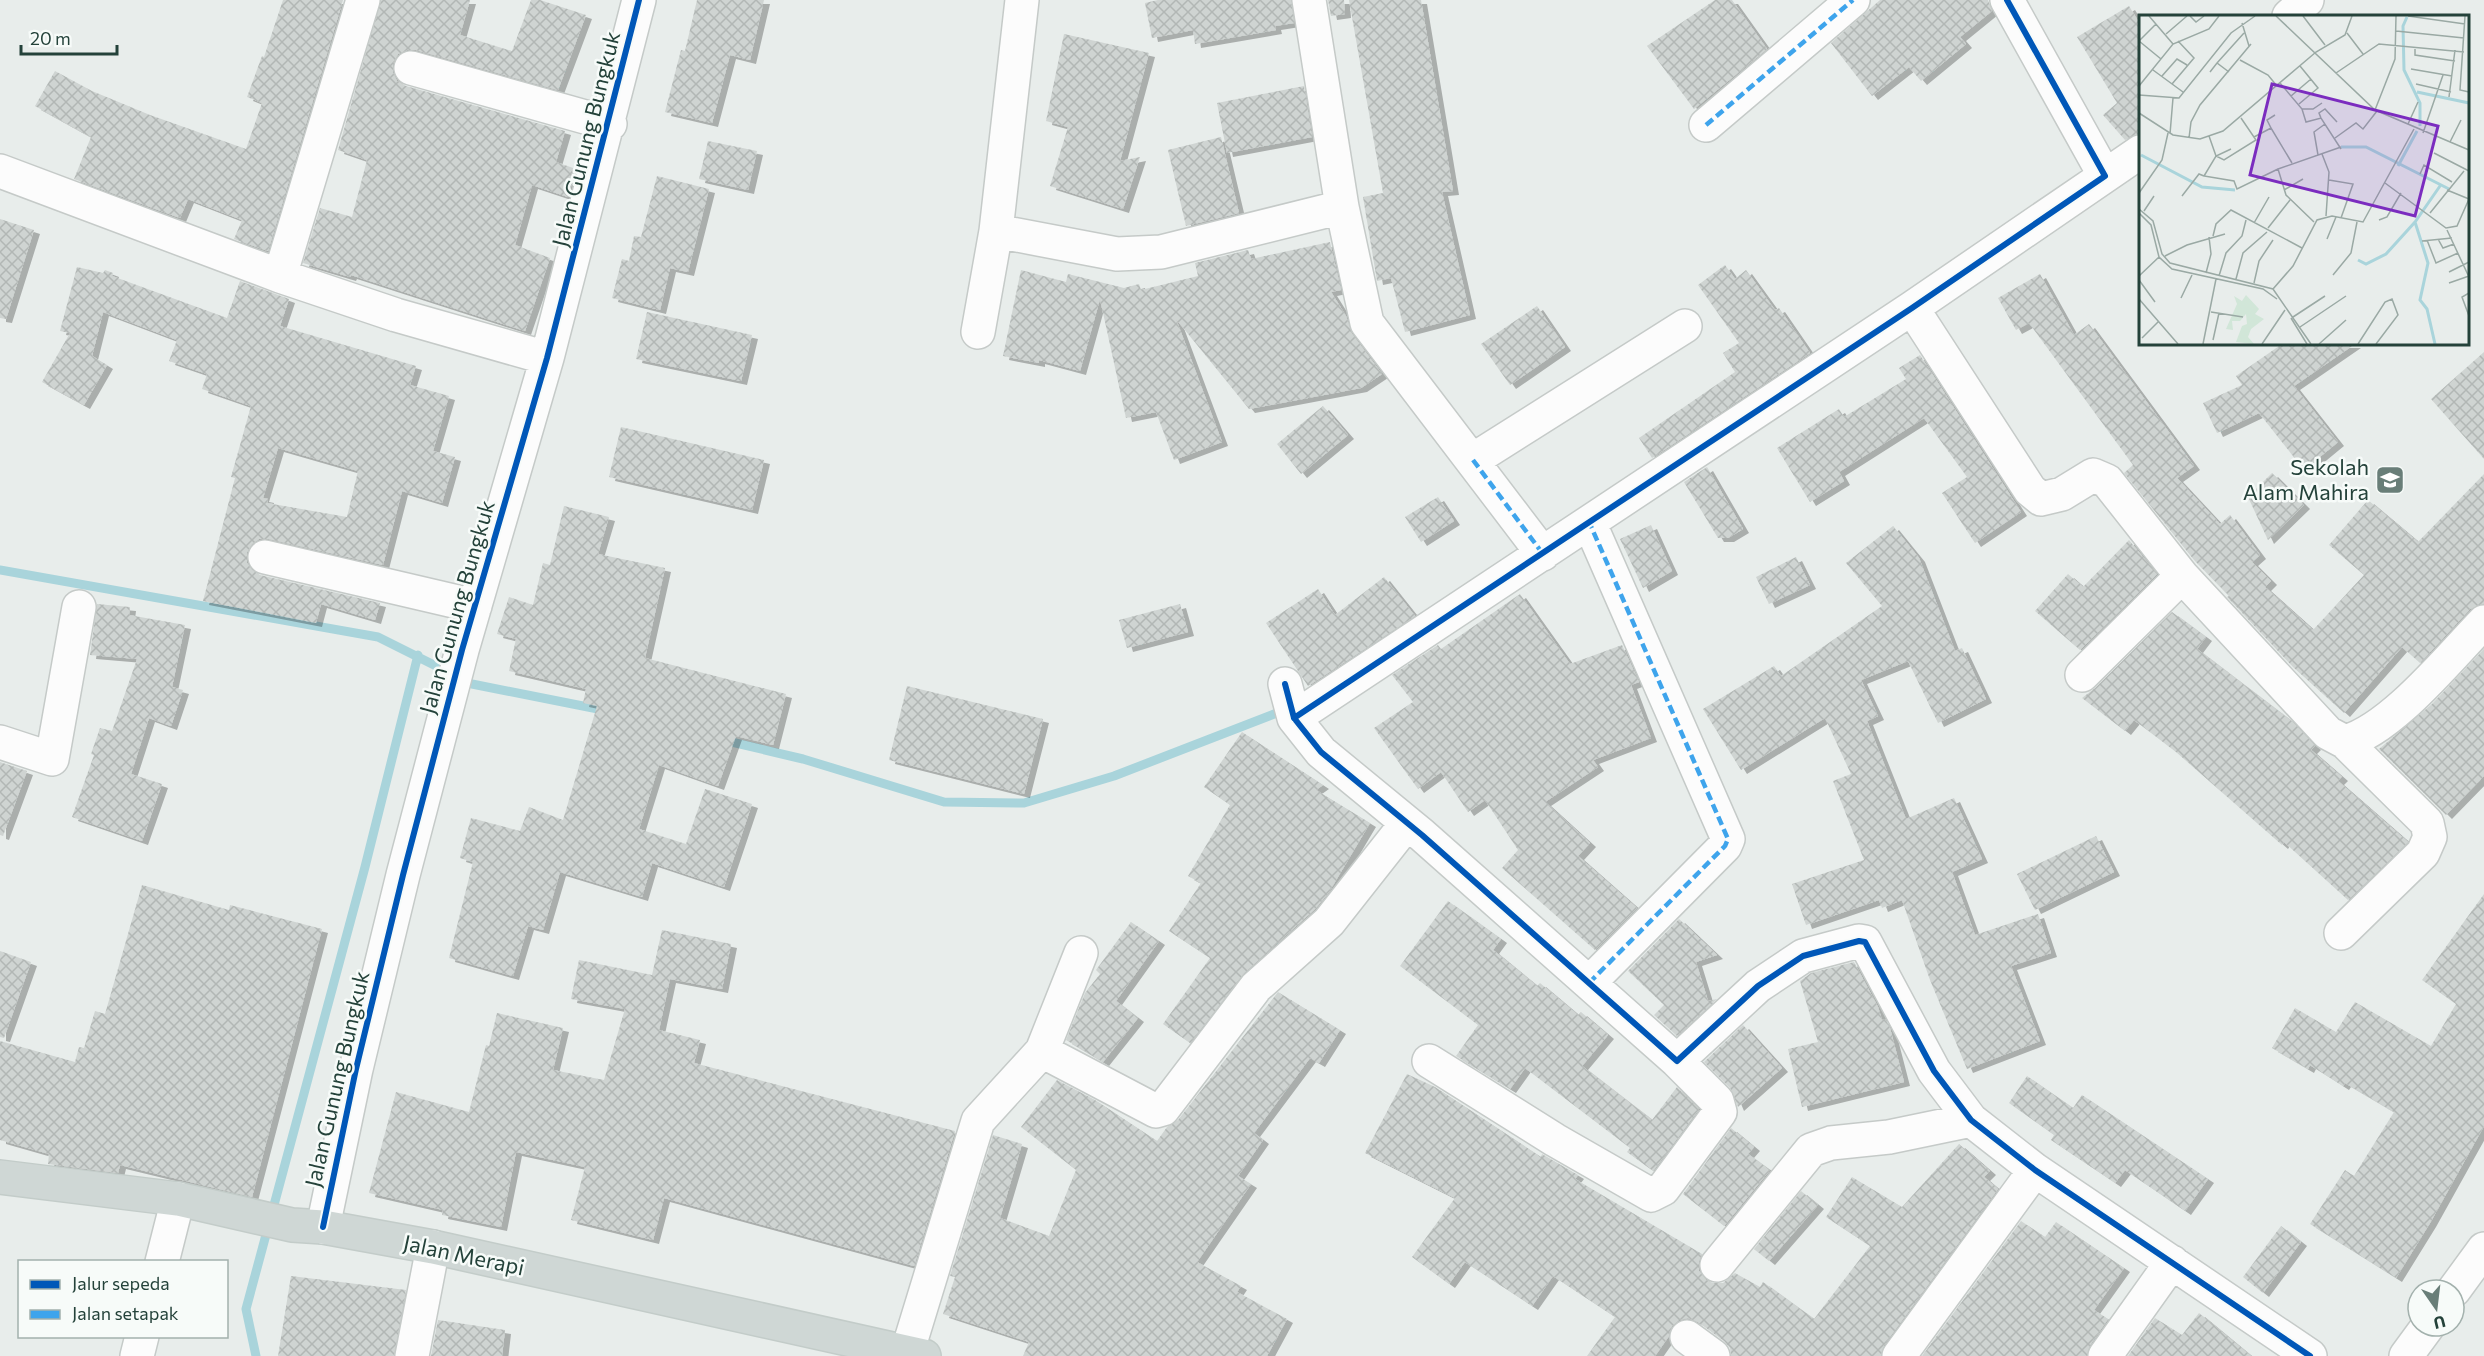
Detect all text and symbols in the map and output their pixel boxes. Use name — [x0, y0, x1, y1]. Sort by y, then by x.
inset map — [2139, 15, 2469, 345]
scale bar — [21, 18, 117, 56]
text: 20 m — [30, 27, 71, 49]
street label: Jalan Gunung Bungkuk — [546, 28, 625, 249]
place label: Sekolah Alam Mahira — [2243, 453, 2369, 505]
school or university icon: Sekolah Alam Mahira — [2374, 464, 2406, 496]
street label: Jalan Gunung Bungkuk — [413, 497, 500, 717]
street label: Jalan Gunung Bungkuk — [298, 968, 375, 1190]
street label: Jalan Merapi — [401, 1228, 527, 1281]
legend — [18, 1260, 228, 1338]
text: Jalur sepeda — [72, 1272, 170, 1294]
north arrow — [2406, 1278, 2466, 1338]
text: Jalan setapak — [72, 1302, 179, 1324]
text: U — [2432, 1312, 2448, 1334]

